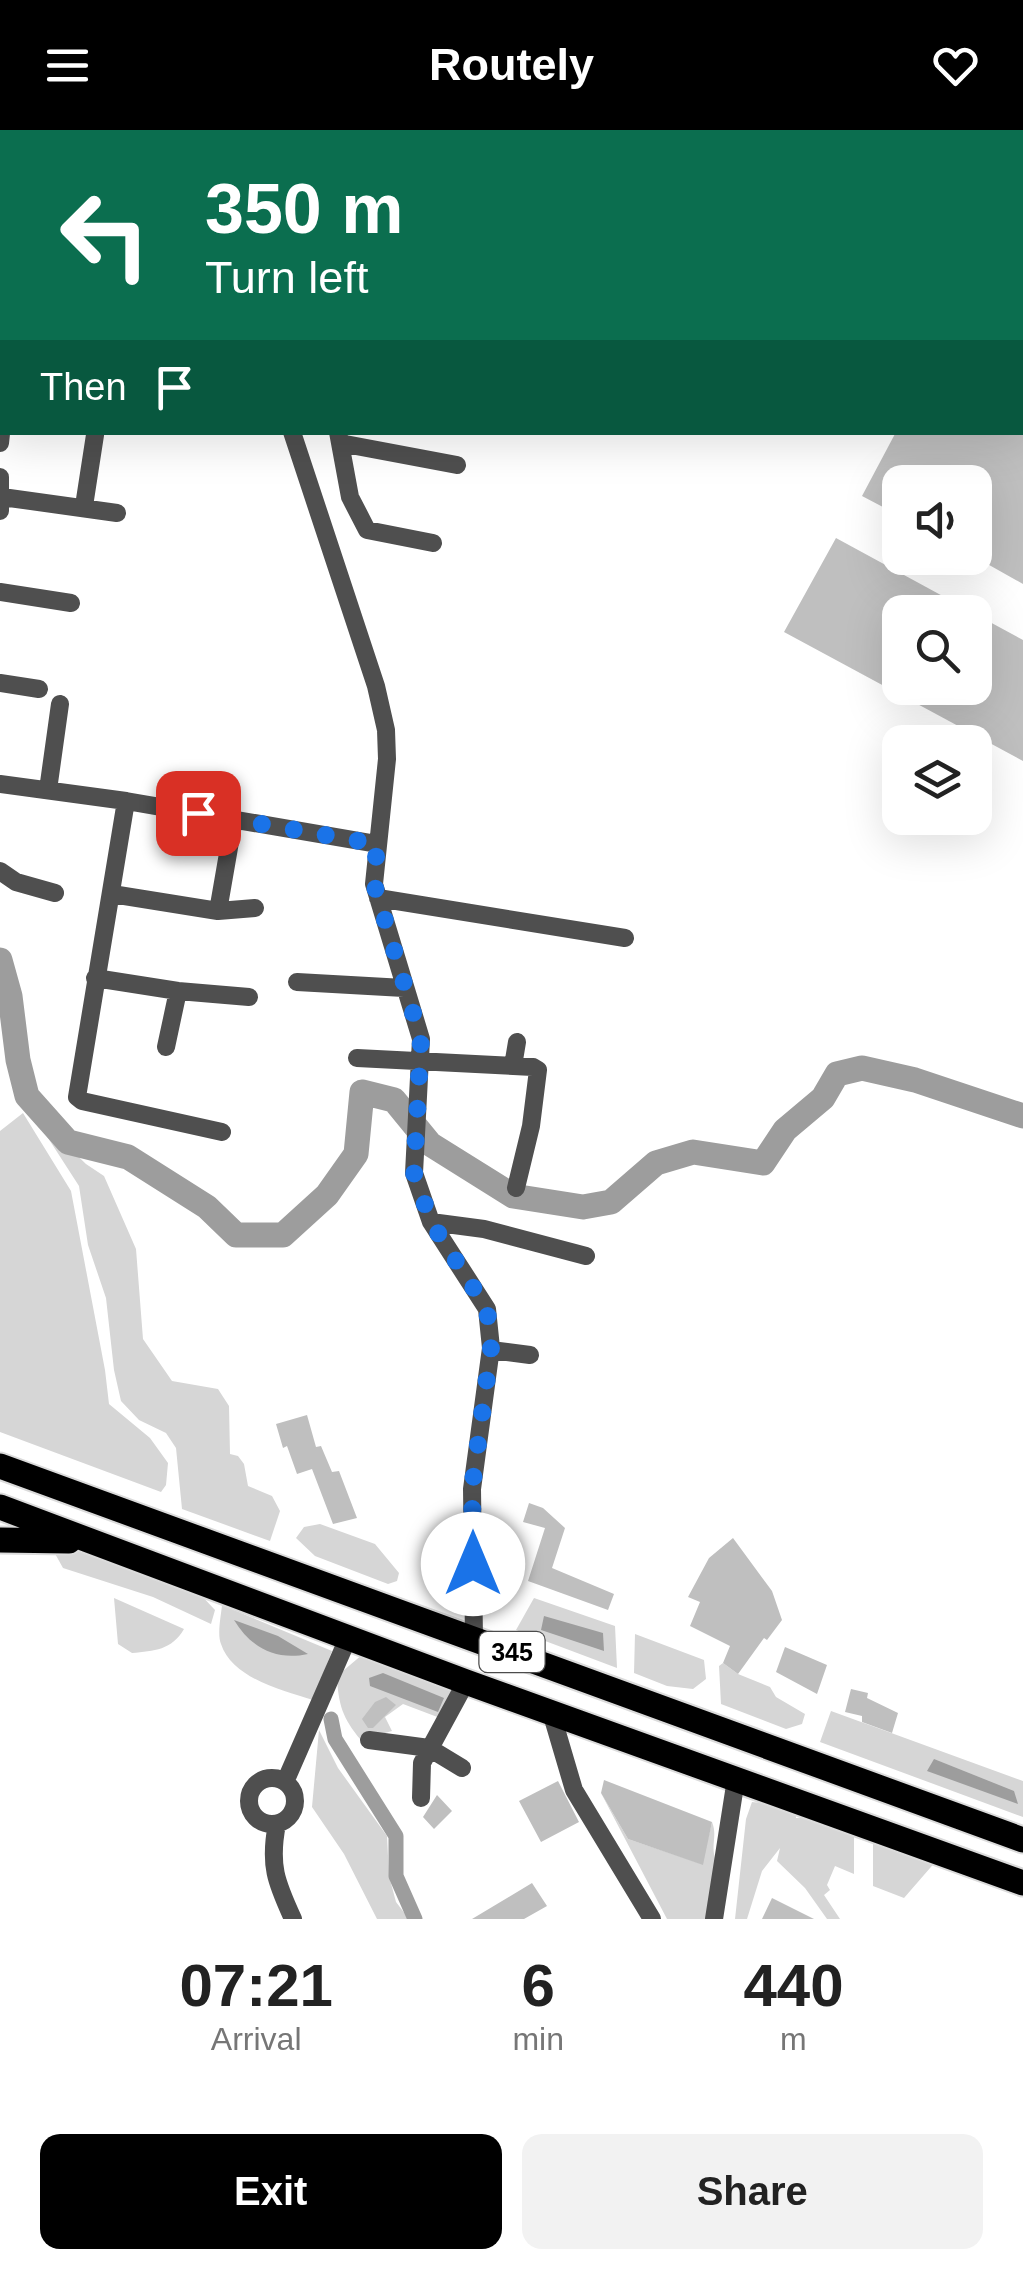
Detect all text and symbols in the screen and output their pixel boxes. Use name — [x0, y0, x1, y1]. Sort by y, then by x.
icon: menu — [40, 38, 95, 93]
icon: heart — [928, 38, 983, 93]
text: Routely — [429, 39, 594, 90]
icon: left — [40, 170, 170, 300]
text: 350 m — [205, 170, 403, 248]
text: Turn left — [205, 252, 368, 303]
icon: arrive — [147, 360, 202, 415]
text: Then — [40, 366, 127, 408]
map controls — [882, 465, 992, 835]
button: sound — [882, 465, 992, 575]
button: search — [882, 595, 992, 705]
button: layers — [882, 725, 992, 835]
pin — [156, 771, 241, 856]
icon: arrive — [171, 786, 226, 841]
position arrow — [421, 1512, 525, 1616]
road number: 345 — [480, 1632, 544, 1672]
text: 07:21 — [179, 1952, 333, 2019]
text: 6 — [521, 1952, 555, 2019]
text: 440 — [743, 1952, 844, 2019]
text: Arrival — [211, 2021, 302, 2057]
text: min — [512, 2021, 564, 2057]
text: m — [780, 2021, 807, 2057]
button: Exit — [40, 2134, 502, 2249]
button: Share — [522, 2134, 983, 2249]

